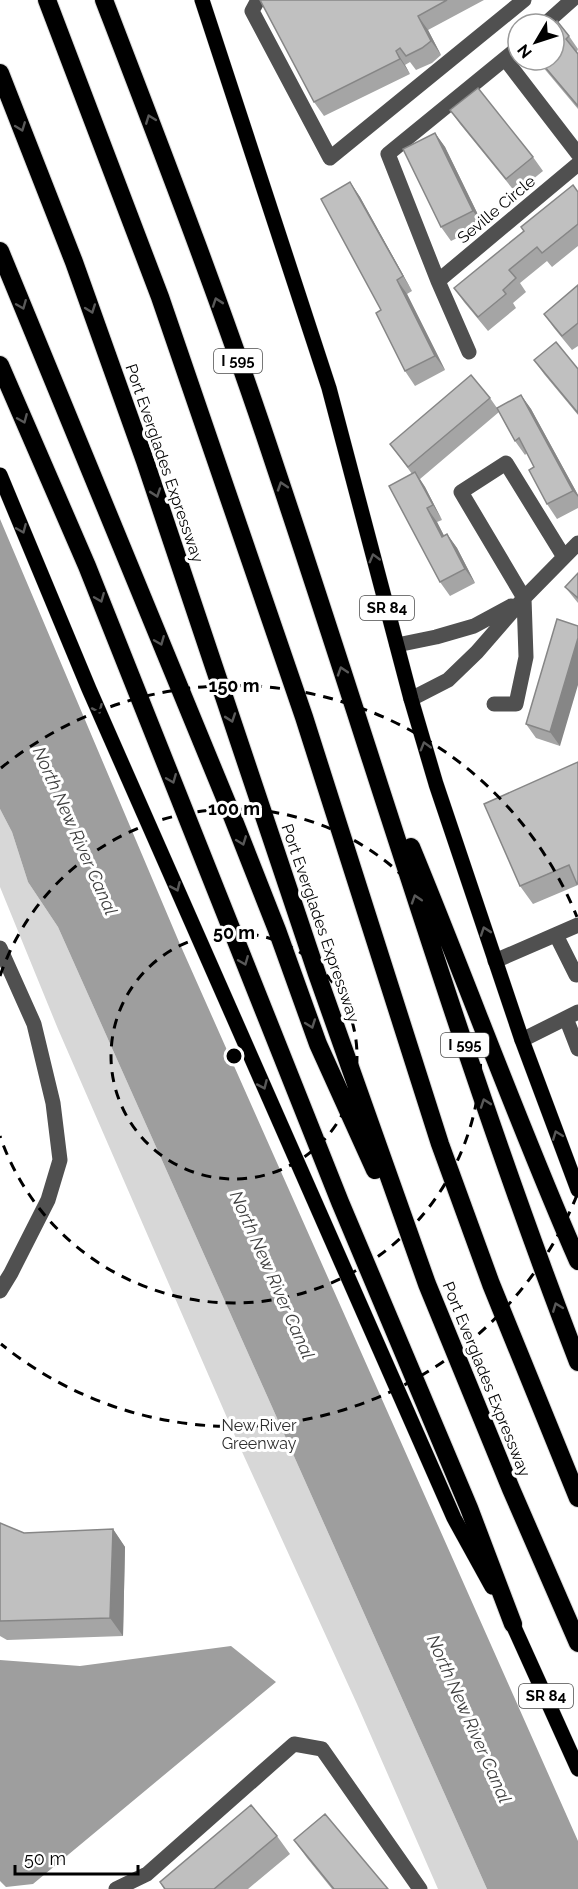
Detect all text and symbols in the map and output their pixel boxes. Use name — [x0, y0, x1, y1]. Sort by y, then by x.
north arrow — [506, 12, 566, 72]
text: N — [514, 40, 536, 62]
one-way arrow — [145, 114, 157, 125]
one-way arrow — [14, 121, 26, 132]
street label: Seville Circle — [454, 171, 539, 247]
one-way arrow — [212, 297, 225, 307]
one-way arrow — [15, 299, 27, 310]
one-way arrow — [83, 303, 96, 314]
road number: I 595 — [214, 349, 262, 373]
street label: Port Everglades Expressway — [122, 361, 208, 565]
one-way arrow — [16, 413, 28, 424]
one-way arrow — [276, 481, 289, 492]
one-way arrow — [148, 487, 161, 498]
one-way arrow — [15, 523, 27, 534]
one-way arrow — [369, 553, 381, 563]
one-way arrow — [93, 592, 105, 603]
road number: SR 84 — [360, 596, 414, 620]
one-way arrow — [153, 635, 165, 646]
one-way arrow — [337, 666, 350, 677]
text: 150 m — [209, 675, 260, 696]
one-way arrow — [90, 703, 102, 714]
one-way arrow — [224, 712, 236, 723]
one-way arrow — [420, 741, 432, 752]
water label: North New River Canal — [29, 743, 122, 918]
one-way arrow — [165, 773, 177, 784]
text: 100 m — [208, 798, 260, 819]
street label: Port Everglades Expressway — [278, 821, 364, 1025]
one-way arrow — [235, 835, 247, 846]
one-way arrow — [169, 881, 181, 892]
one-way arrow — [411, 894, 423, 905]
text: 50 m — [213, 922, 255, 943]
one-way arrow — [479, 926, 492, 937]
one-way arrow — [237, 954, 249, 965]
one-way arrow — [303, 1018, 316, 1028]
road number: I 595 — [441, 1033, 489, 1057]
centre of rings — [224, 1046, 244, 1066]
one-way arrow — [256, 1079, 268, 1090]
one-way arrow — [480, 1098, 493, 1109]
one-way arrow — [552, 1130, 565, 1141]
water label: North New River Canal — [226, 1187, 319, 1362]
street label: Port Everglades Expressway — [439, 1279, 535, 1480]
one-way arrow — [552, 1302, 564, 1313]
park label: New River Greenway — [221, 1416, 297, 1453]
water label: North New River Canal — [423, 1631, 516, 1806]
road number: SR 84 — [519, 1684, 573, 1708]
scale bar — [15, 1838, 138, 1876]
text: 50 m — [24, 1848, 66, 1869]

